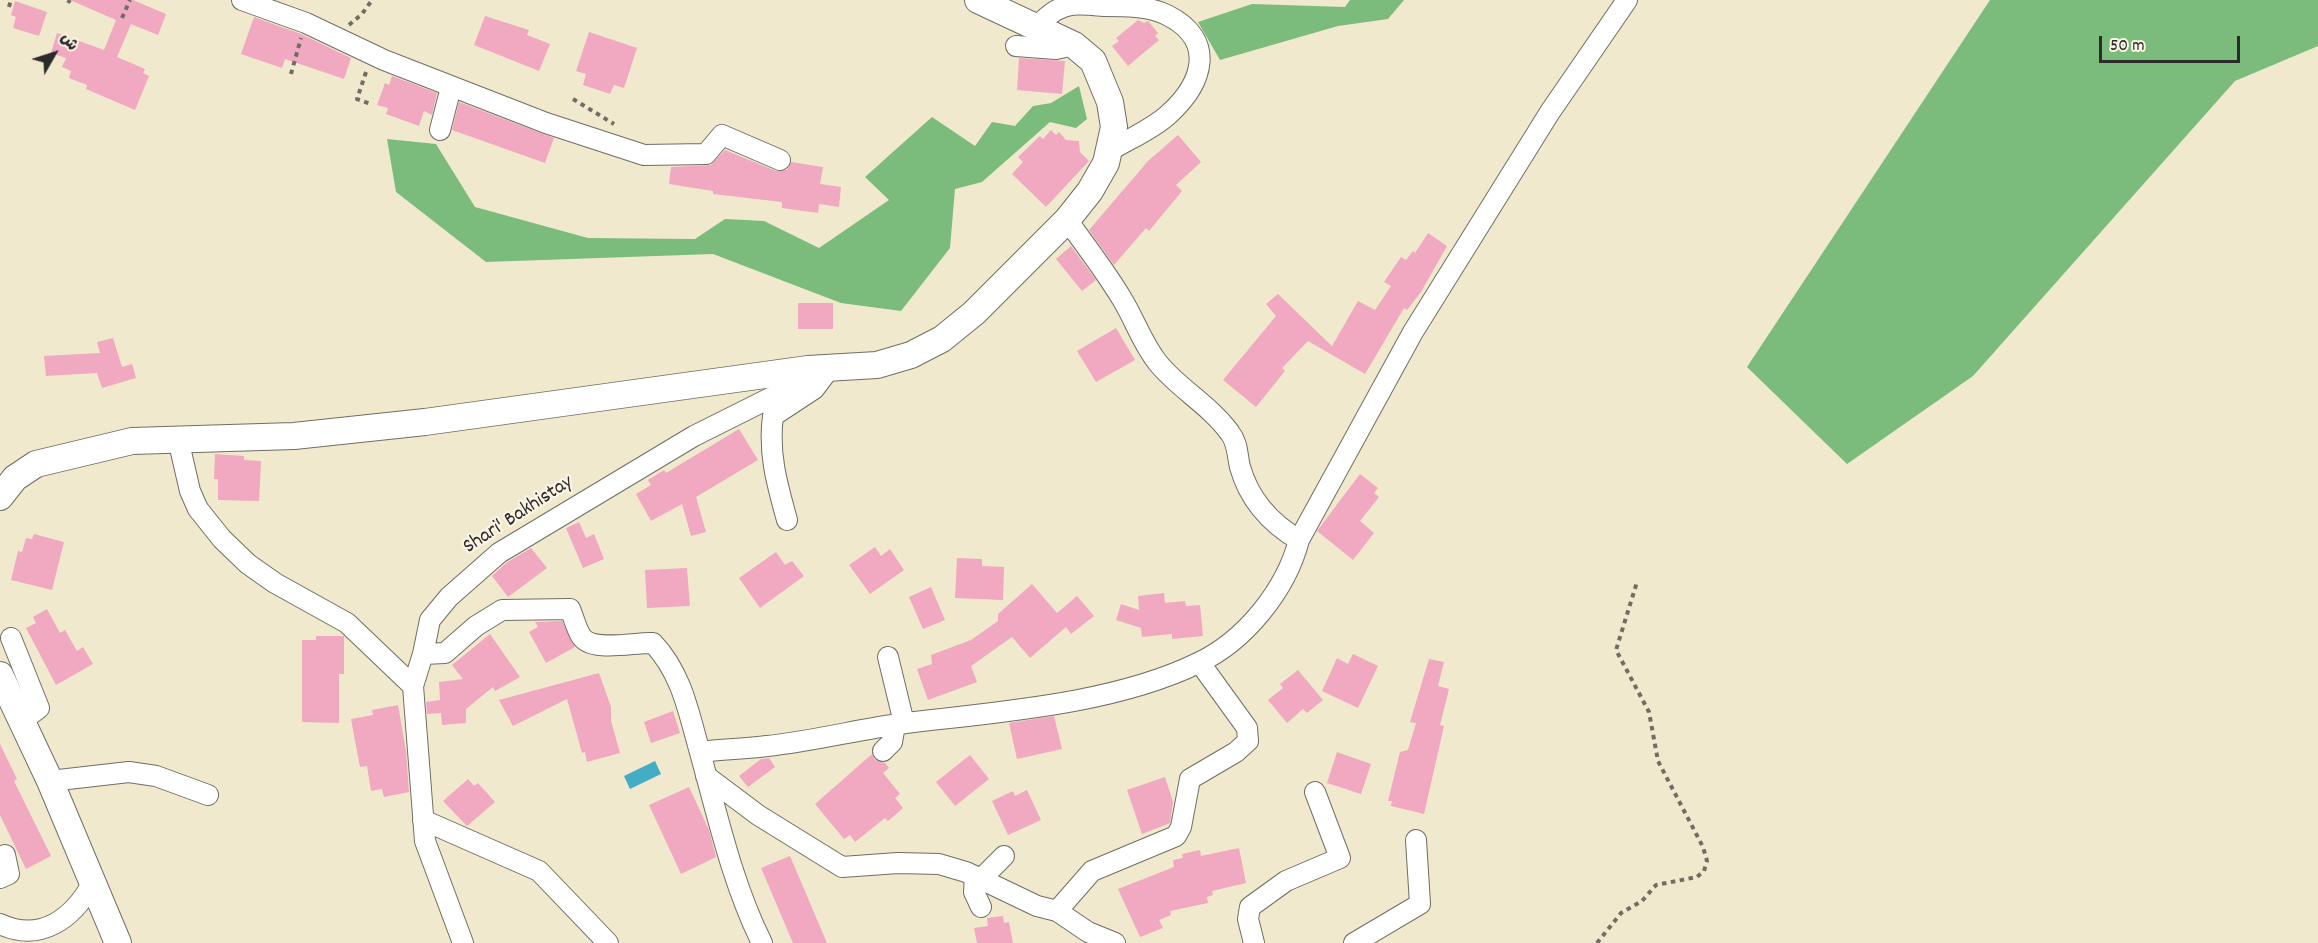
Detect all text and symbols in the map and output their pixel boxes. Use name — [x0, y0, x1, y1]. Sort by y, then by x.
north arrow — [24, 24, 84, 84]
scale bar — [2102, 24, 2243, 62]
text: ش — [54, 28, 83, 56]
text: 50 m — [2110, 34, 2145, 59]
street label: Shari' Bakhistay — [459, 471, 579, 561]

